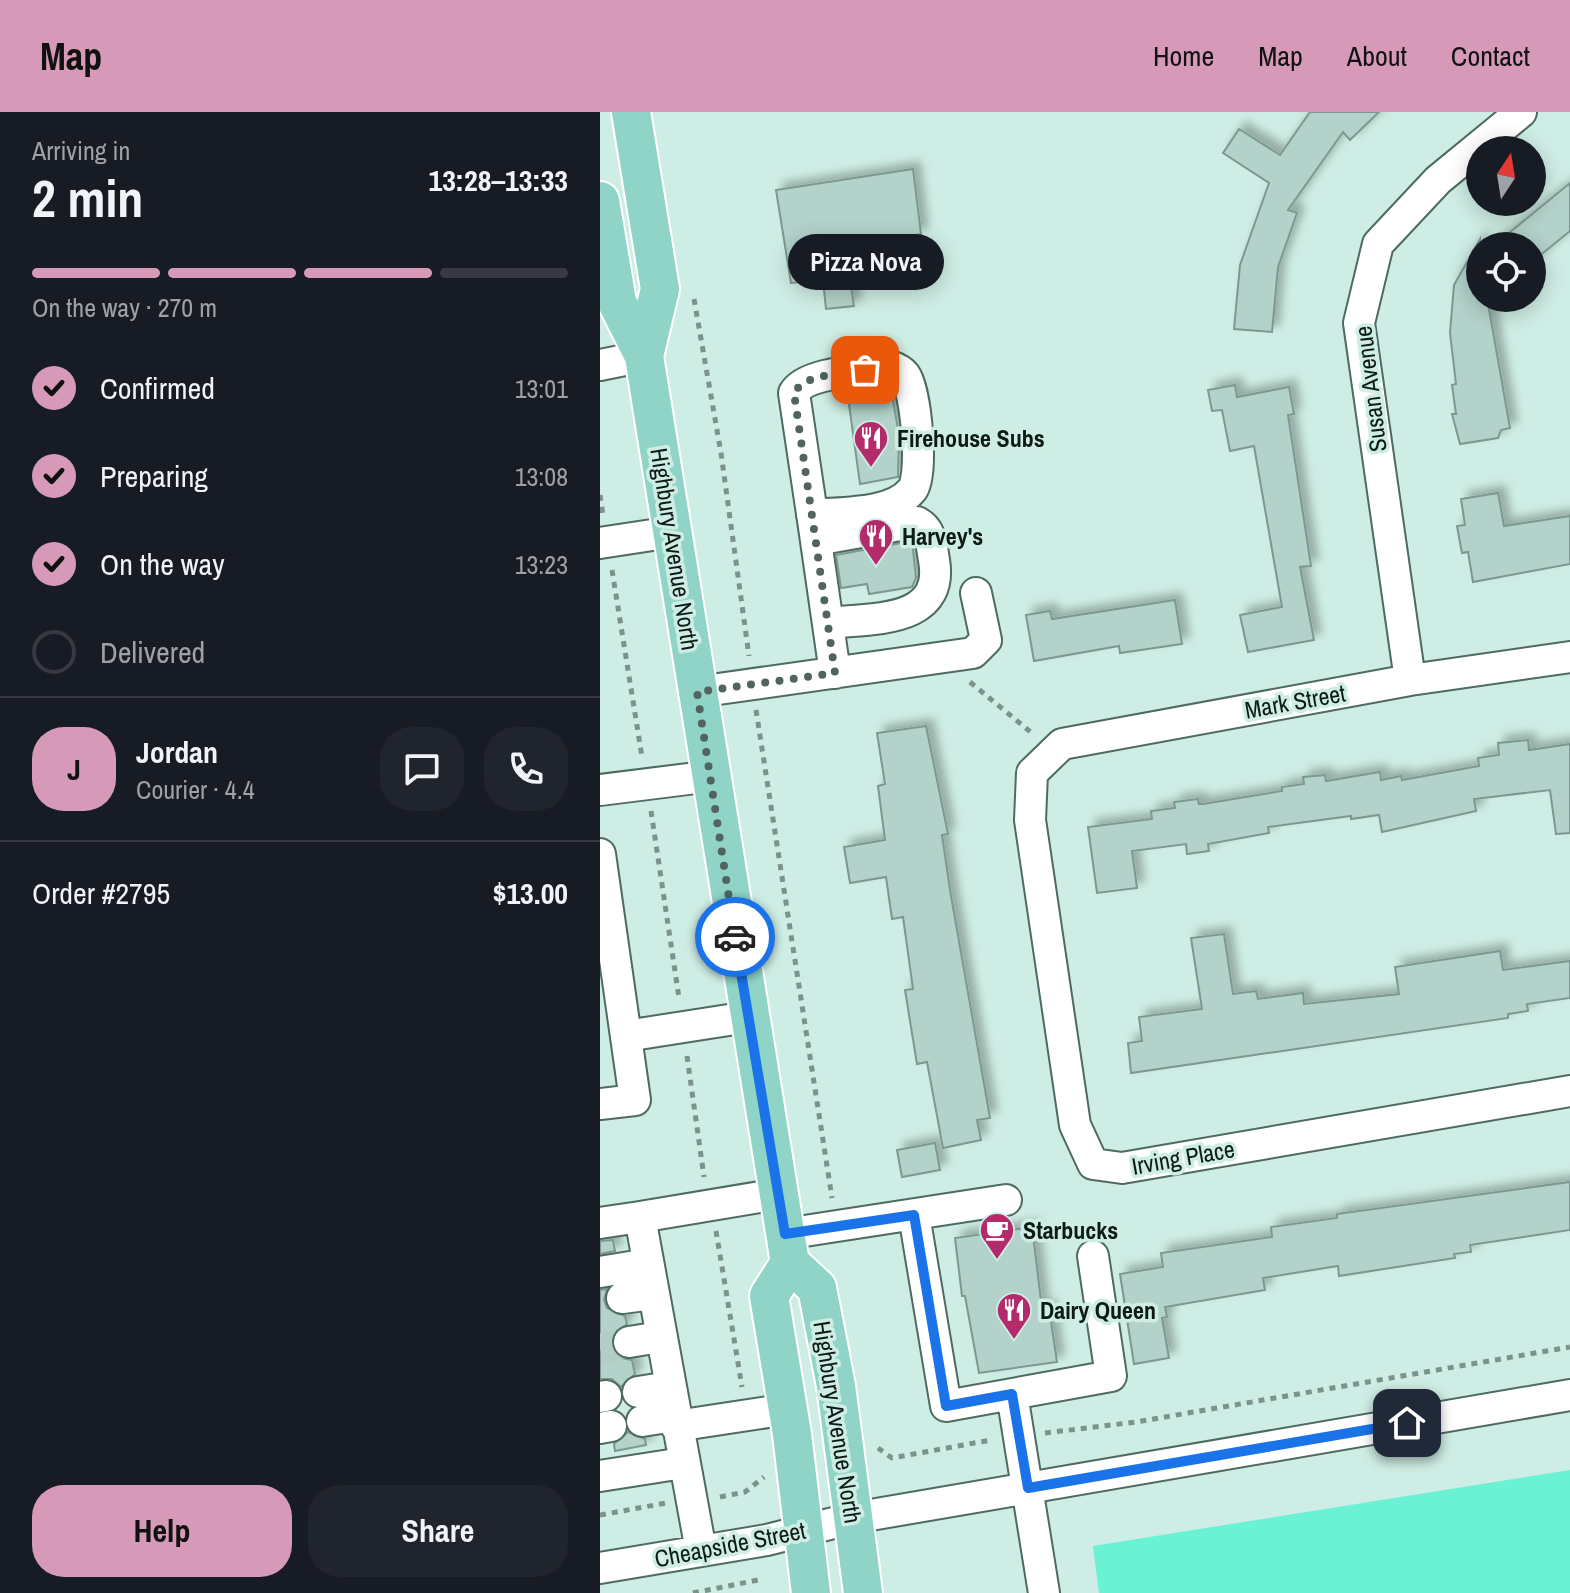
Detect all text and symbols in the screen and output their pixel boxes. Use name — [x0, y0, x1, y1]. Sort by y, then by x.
text: Map — [40, 31, 102, 82]
text: Home — [1153, 37, 1214, 75]
text: Map — [1258, 37, 1303, 75]
text: About — [1347, 37, 1407, 75]
text: Contact — [1451, 37, 1530, 75]
text: Arriving in — [32, 133, 130, 168]
north arrow — [1466, 136, 1546, 216]
map controls — [1466, 136, 1546, 312]
text: 13:28–13:33 — [429, 160, 568, 200]
text: 2 min — [32, 163, 143, 233]
button: locate — [1466, 232, 1546, 312]
callout: Pizza Nova — [787, 234, 943, 290]
text: Pizza Nova — [810, 244, 922, 279]
text: On the way · 270 m — [32, 290, 217, 325]
street label: Susan Avenue — [1346, 324, 1394, 454]
pin — [831, 336, 899, 404]
icon: bag — [843, 348, 887, 392]
icon: check — [32, 366, 76, 410]
text: Confirmed — [100, 368, 215, 408]
text: 13:01 — [515, 371, 568, 406]
restaurant icon: Firehouse Subs — [852, 419, 890, 469]
place label: Firehouse Subs — [897, 422, 1045, 454]
street label: Highbury Avenue North — [643, 446, 707, 652]
icon: check — [32, 454, 76, 498]
text: Preparing — [100, 456, 208, 496]
text: 13:08 — [515, 459, 568, 494]
restaurant icon: Harvey's — [857, 517, 895, 567]
place label: Harvey's — [902, 520, 983, 552]
icon: check — [32, 542, 76, 586]
text: On the way — [100, 544, 224, 584]
text: 13:23 — [515, 547, 568, 582]
text: Delivered — [100, 632, 205, 672]
street label: Mark Street — [1242, 676, 1348, 726]
button: chat — [380, 727, 464, 811]
button: phone — [484, 727, 568, 811]
text: Jordan — [136, 732, 218, 772]
text: J — [67, 749, 81, 789]
text: Courier · 4.4 — [136, 772, 255, 807]
text: Order #2795 — [32, 873, 170, 913]
text: $13.00 — [493, 873, 568, 913]
courier — [695, 897, 775, 977]
icon: car — [713, 915, 757, 959]
street label: Irving Place — [1129, 1132, 1237, 1182]
cafe icon: Starbucks — [978, 1211, 1016, 1261]
place label: Starbucks — [1023, 1214, 1118, 1246]
restaurant icon: Dairy Queen — [995, 1291, 1033, 1341]
place label: Dairy Queen — [1040, 1294, 1156, 1326]
street label: Highbury Avenue North — [806, 1319, 870, 1525]
pin — [1373, 1389, 1441, 1457]
icon: home — [1385, 1401, 1429, 1445]
button: Help — [32, 1485, 292, 1577]
button: Share — [308, 1485, 568, 1577]
street label: Cheapside Street — [652, 1514, 809, 1574]

